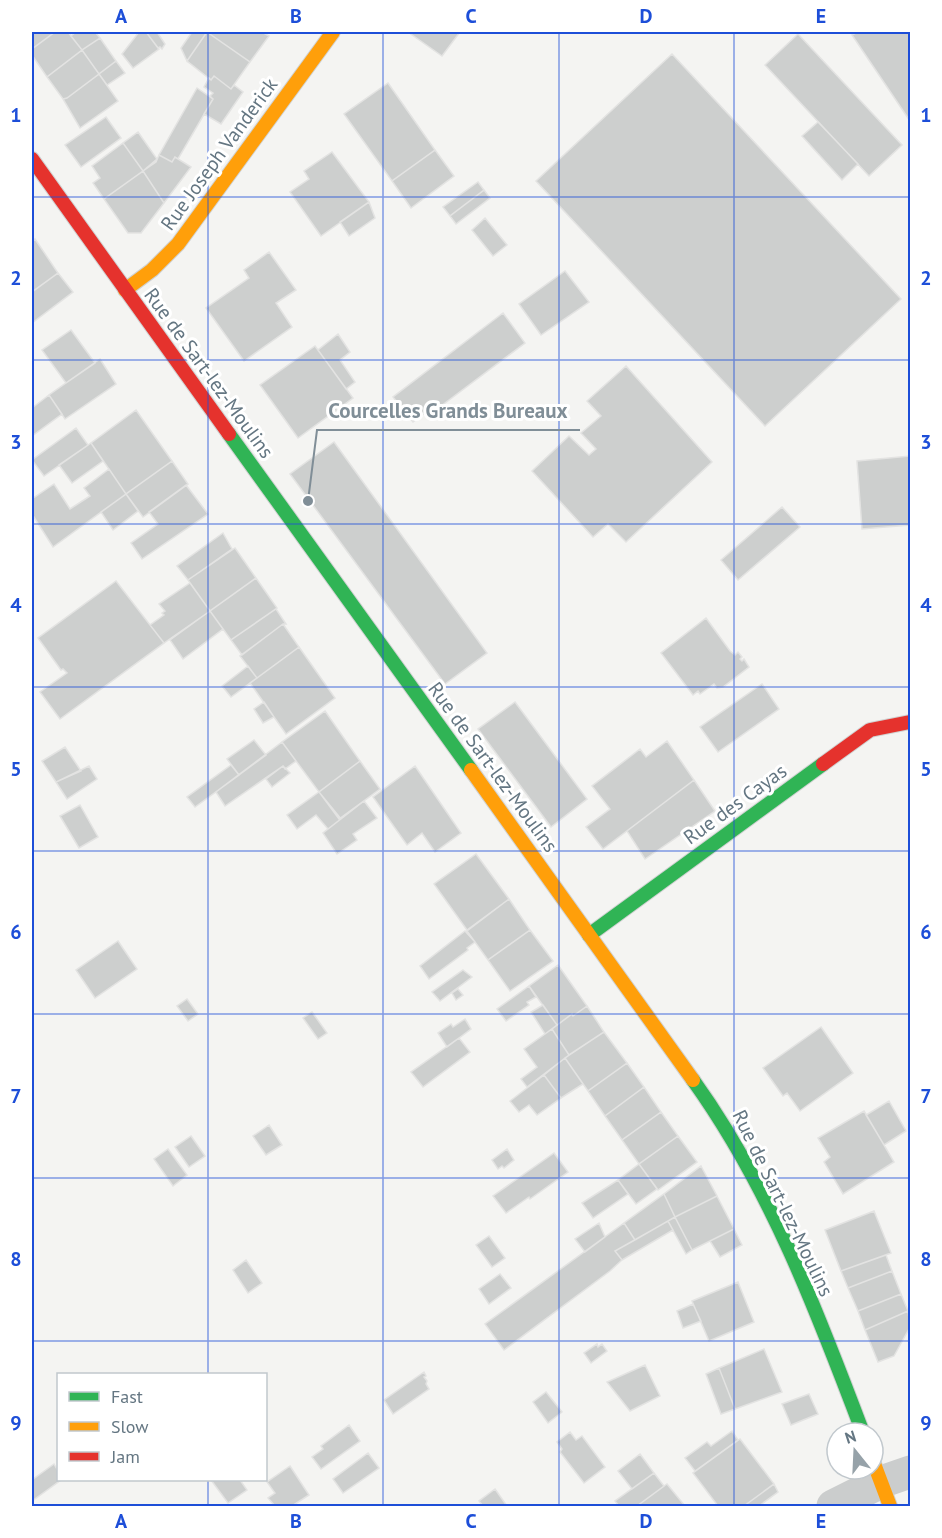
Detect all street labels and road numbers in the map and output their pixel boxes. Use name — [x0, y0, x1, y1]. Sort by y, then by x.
street label: Rue Joseph Vanderick — [155, 72, 283, 235]
street label: Rue de Sart-lez-Moulins — [138, 283, 280, 463]
street label: Rue de Sart-lez-Moulins — [422, 677, 564, 857]
street label: Rue des Cayas — [678, 758, 792, 850]
street label: Rue de Sart-lez-Moulins — [726, 1105, 840, 1301]

